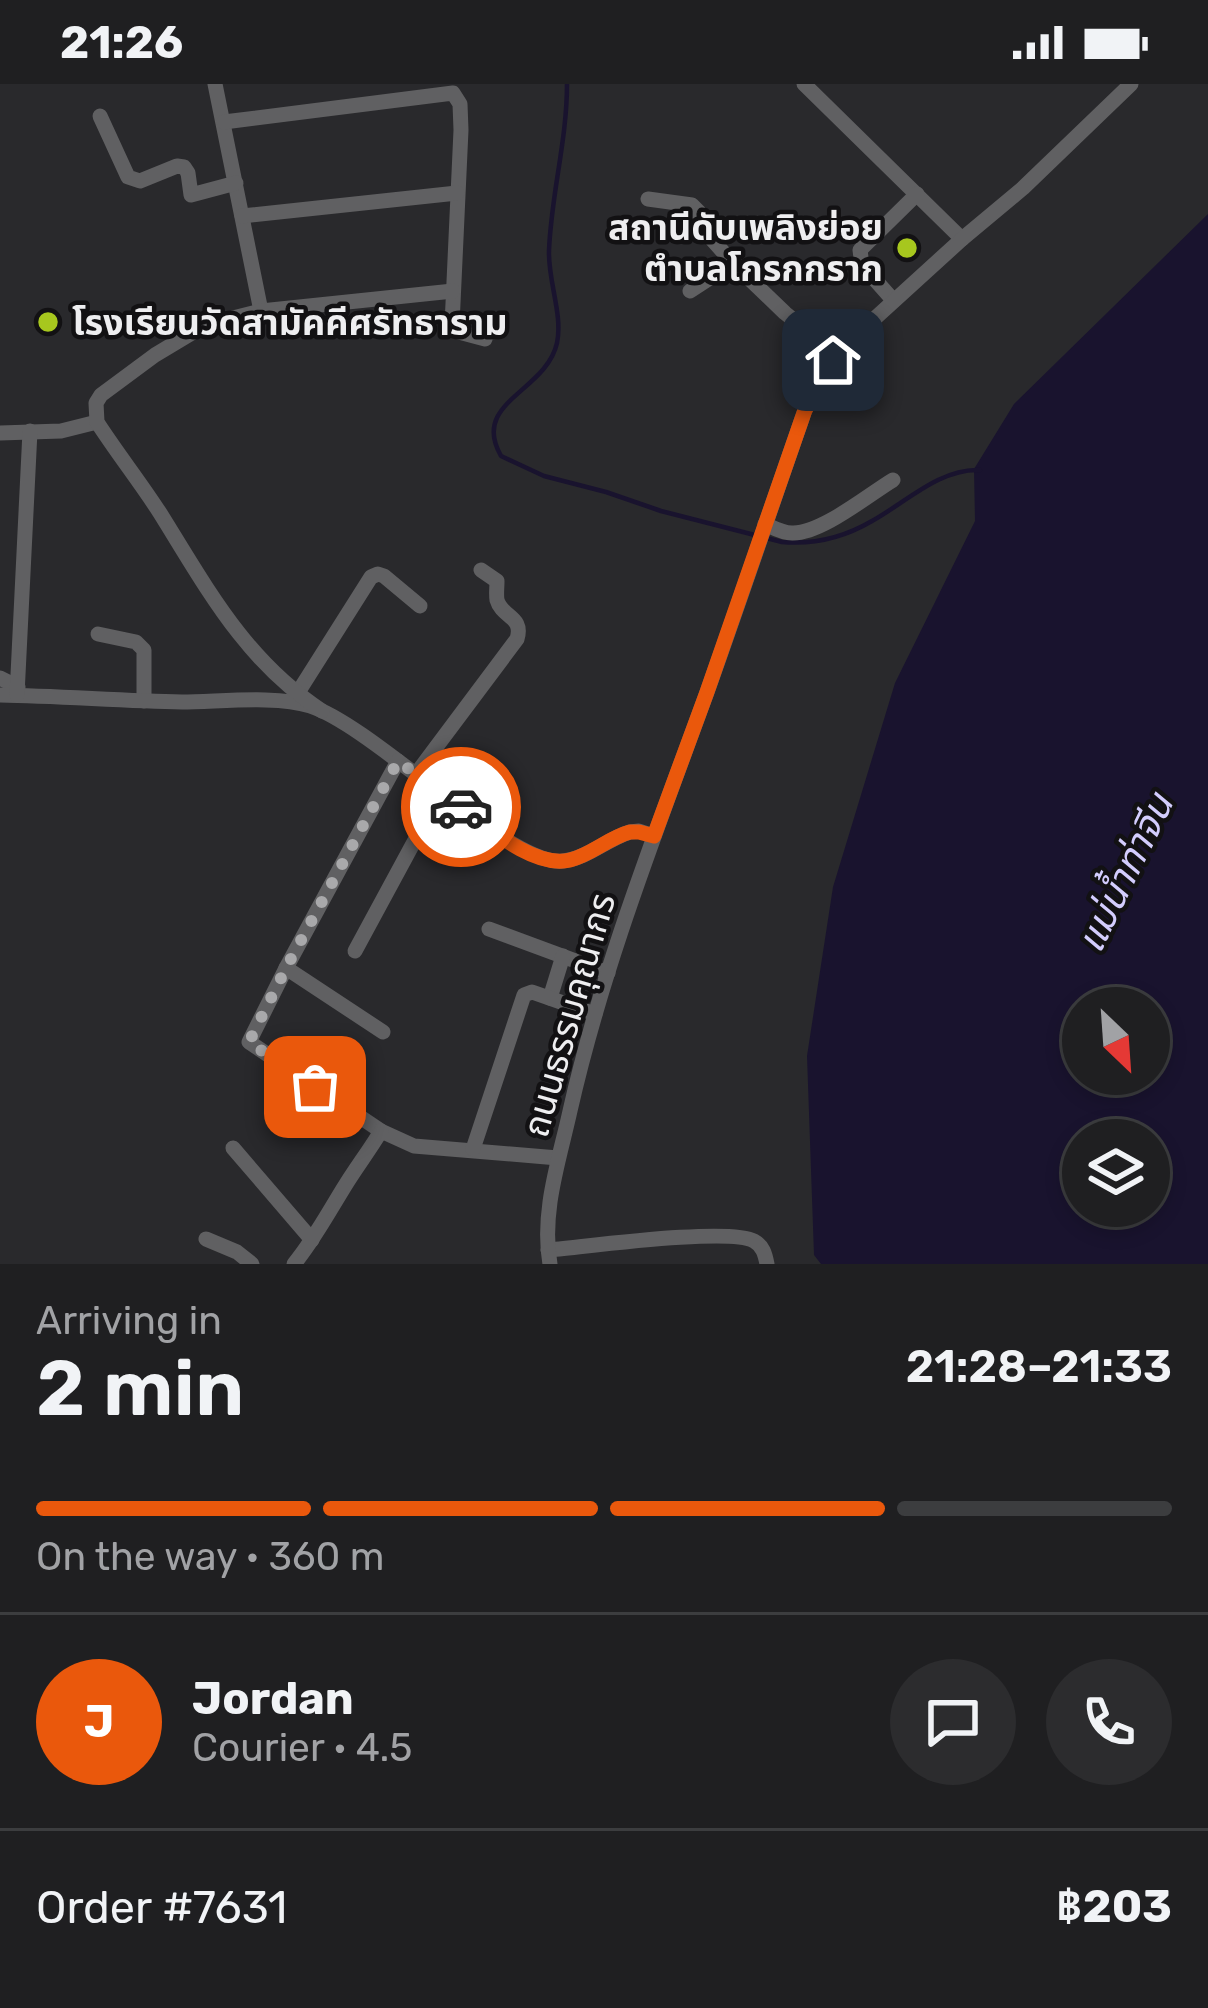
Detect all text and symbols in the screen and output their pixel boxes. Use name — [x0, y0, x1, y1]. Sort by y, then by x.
text: 21:26 — [60, 16, 183, 69]
place label: สถานีดับเพลิงย่อย ตำบลโกรกกราก — [608, 206, 883, 290]
marker: สถานีดับเพลิงย่อย ตำบลโกรกกราก — [894, 235, 920, 261]
place label: โรงเรียนวัดสามัคคีศรัทธาราม — [72, 301, 507, 344]
marker: โรงเรียนวัดสามัคคีศรัทธาราม — [35, 309, 61, 335]
pin — [782, 309, 884, 411]
icon: home — [800, 327, 866, 393]
courier — [401, 747, 521, 867]
icon: car — [428, 774, 494, 840]
water label: แม่น้ำท่าจีน — [1063, 783, 1184, 960]
street label: ถนนธรรมคุณากร — [514, 888, 624, 1142]
north arrow — [1062, 987, 1170, 1095]
map controls — [1062, 987, 1170, 1227]
pin — [264, 1036, 366, 1138]
icon: bag — [282, 1054, 348, 1120]
button: layers — [1062, 1119, 1170, 1227]
text: Arriving in — [36, 1298, 222, 1344]
text: 21:28–21:33 — [906, 1340, 1172, 1393]
text: 2 min — [36, 1342, 244, 1435]
text: On the way · 360 m — [36, 1534, 384, 1580]
button: chat — [890, 1659, 1016, 1785]
button: phone — [1046, 1659, 1172, 1785]
text: Jordan — [192, 1672, 354, 1725]
text: J — [84, 1695, 114, 1748]
text: Courier · 4.5 — [192, 1725, 412, 1771]
text: ฿203 — [1056, 1880, 1172, 1933]
text: Order #7631 — [36, 1881, 287, 1934]

